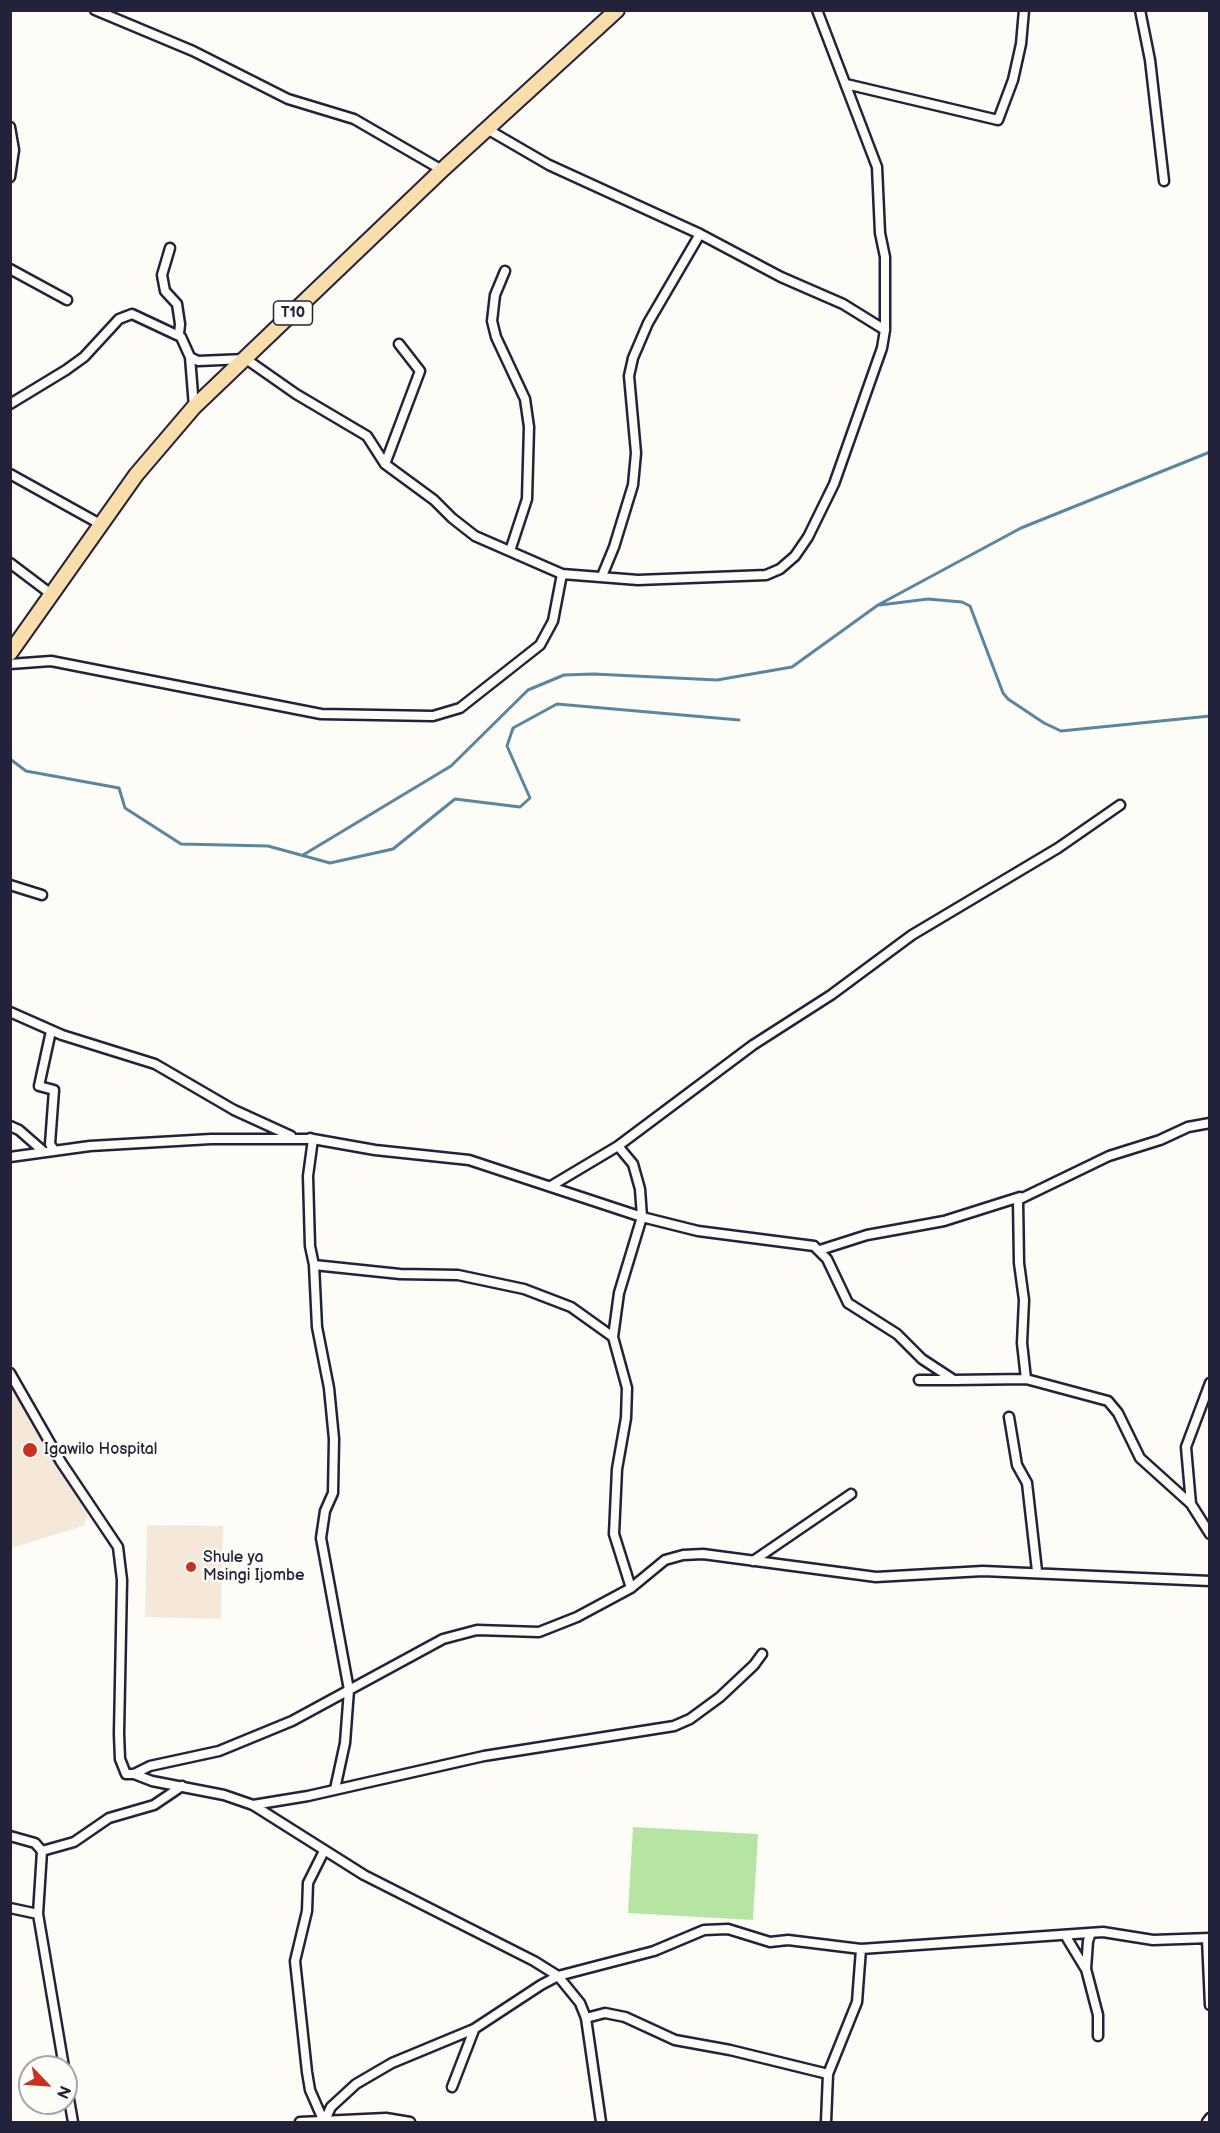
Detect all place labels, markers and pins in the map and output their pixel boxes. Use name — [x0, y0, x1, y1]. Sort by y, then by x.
place label: Igawilo Hospital — [44, 1440, 157, 1460]
marker: Igawilo Hospital — [21, 1441, 39, 1459]
place label: Shule ya Msingi Ijombe — [203, 1548, 305, 1586]
marker: Shule ya Msingi Ijombe — [184, 1560, 198, 1574]

